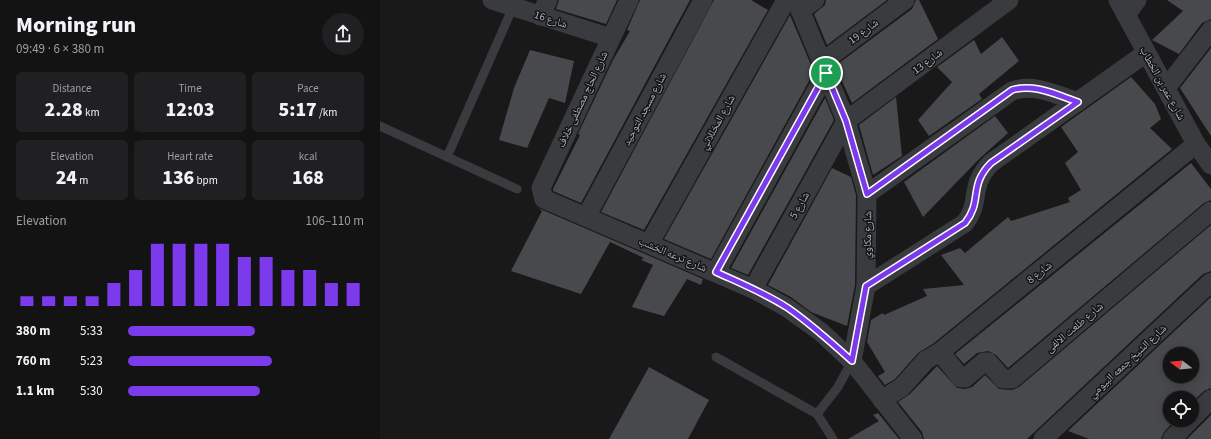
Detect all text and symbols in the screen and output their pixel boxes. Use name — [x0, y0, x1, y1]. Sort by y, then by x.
street label: شارع 16 — [532, 7, 569, 32]
text: Morning run — [16, 9, 136, 41]
button: share — [322, 13, 364, 55]
street label: شارع 19 — [845, 15, 881, 48]
text: 09:49 · 6 × 380 m — [16, 40, 104, 58]
street label: شارع عمر بن الخطاب — [1136, 44, 1189, 123]
street label: شارع 13 — [909, 45, 945, 78]
street label: شارع الحاج مصطفى خلاف — [553, 49, 611, 150]
pin — [809, 56, 843, 90]
icon: arrive — [815, 62, 837, 84]
street label: شارع مسجد التوحيد — [619, 70, 670, 148]
text: Distance — [52, 81, 92, 96]
text: Time — [178, 81, 202, 96]
text: Pace — [297, 81, 319, 96]
street label: شارع المخللاتي — [696, 92, 739, 153]
text: 2.28 — [44, 96, 83, 124]
text: 12:03 — [166, 96, 214, 124]
text: 5:17 — [279, 96, 317, 124]
text: km — [83, 105, 100, 120]
text: /km — [317, 105, 337, 120]
text: Elevation — [51, 149, 93, 164]
text: Heart rate — [167, 149, 213, 164]
text: kcal — [299, 149, 317, 164]
text: 24 — [56, 164, 77, 192]
text: 136 — [162, 164, 194, 192]
text: 168 — [292, 164, 324, 192]
text: m — [77, 173, 88, 188]
text: bpm — [194, 173, 218, 188]
street label: شارع 5 — [786, 189, 813, 221]
street label: شارع مكاوي — [860, 211, 876, 259]
text: Elevation — [16, 212, 67, 230]
text: 106–110 m — [306, 212, 364, 230]
street label: شارع ترعه الخشب — [636, 233, 709, 276]
street label: شارع 8 — [1023, 258, 1055, 287]
street label: شارع طلعت الالفى — [1042, 299, 1106, 356]
street label: شارع الشيخ جمعه البيومي — [1085, 321, 1170, 402]
text: 380 m — [16, 322, 50, 340]
text: 5:33 — [80, 322, 103, 340]
north arrow — [1163, 347, 1199, 383]
map controls — [1163, 347, 1199, 427]
text: 760 m — [16, 352, 50, 370]
text: 5:23 — [80, 352, 103, 370]
text: 1.1 km — [16, 382, 55, 400]
text: 5:30 — [80, 382, 103, 400]
button: locate — [1163, 391, 1199, 427]

